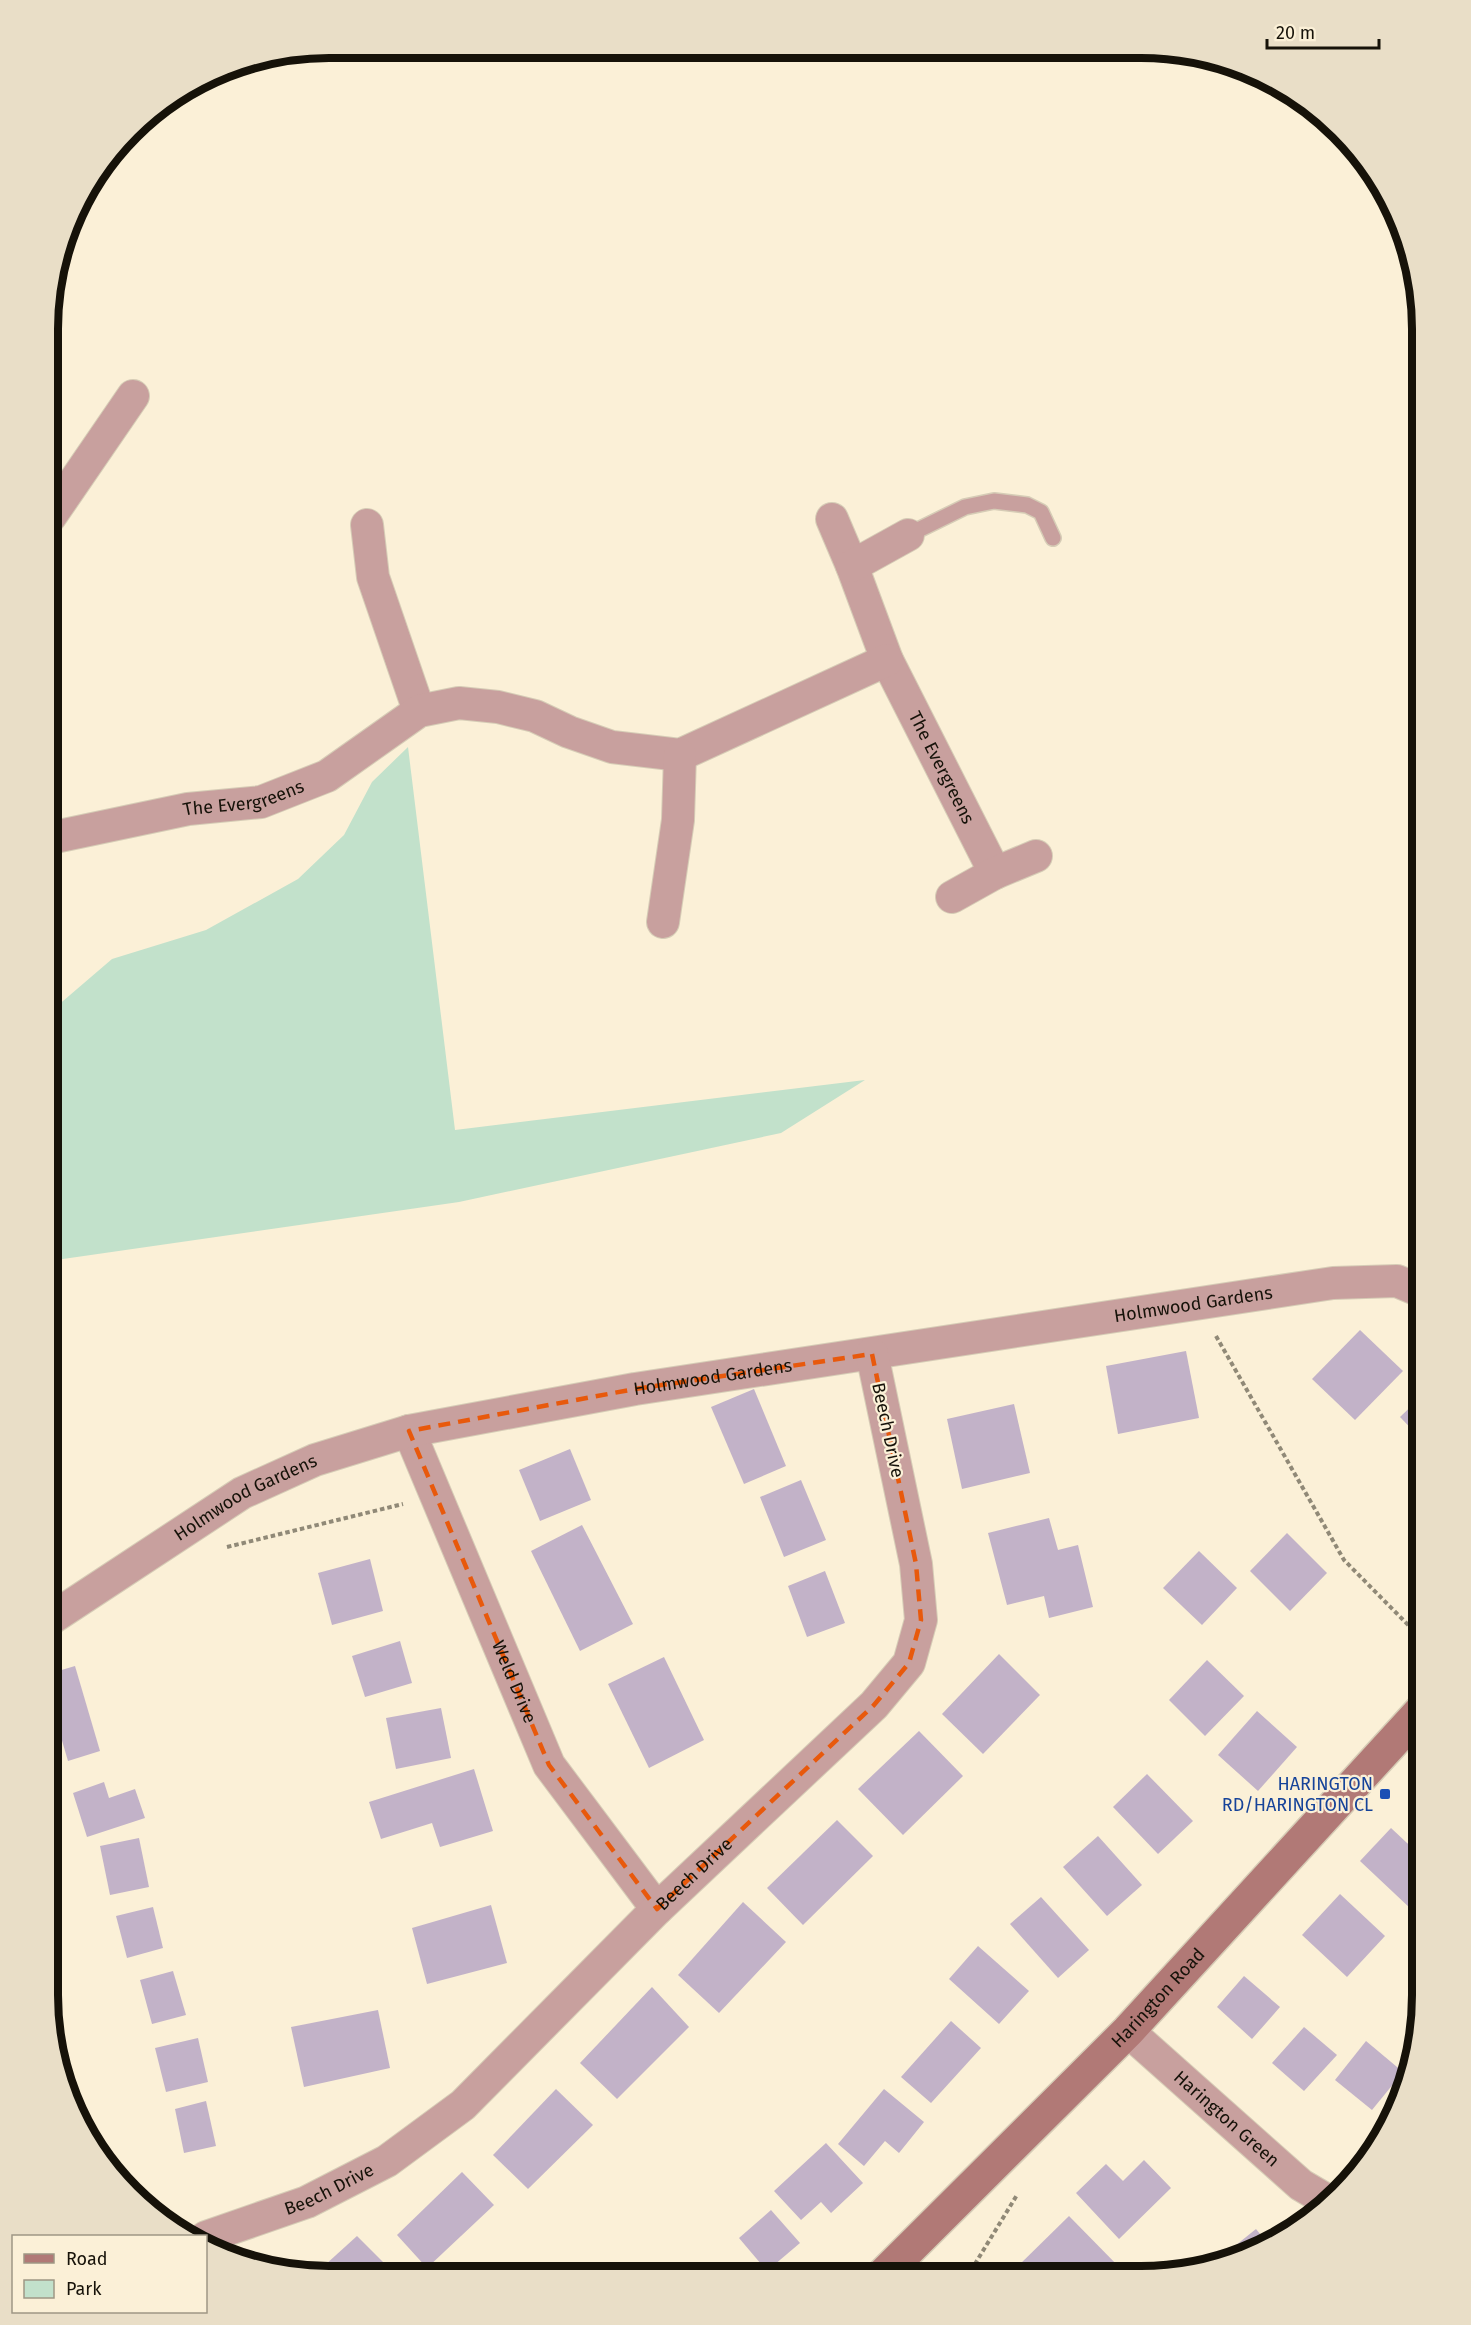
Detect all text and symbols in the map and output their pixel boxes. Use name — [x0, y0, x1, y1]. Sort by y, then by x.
scale bar — [1267, 12, 1380, 50]
text: 20 m — [1276, 22, 1315, 44]
street label: The Evergreens — [904, 708, 979, 828]
street label: The Evergreens — [181, 775, 307, 821]
street label: Holmwood Gardens — [1112, 1281, 1274, 1327]
street label: Holmwood Gardens — [632, 1354, 794, 1400]
street label: Beech Drive — [867, 1380, 909, 1480]
street label: Holmwood Gardens — [170, 1450, 320, 1546]
street label: Weld Drive — [487, 1637, 541, 1726]
place label: HARINGTON RD/HARINGTON CL — [1222, 1773, 1373, 1816]
marker: HARINGTON RD/HARINGTON CL — [1378, 1787, 1392, 1801]
street label: Beech Drive — [651, 1833, 737, 1915]
street label: Harington Road — [1107, 1943, 1209, 2052]
street label: Harington Green — [1169, 2066, 1284, 2172]
street label: Beech Drive — [281, 2159, 377, 2220]
legend — [12, 2235, 207, 2313]
text: Road — [66, 2248, 108, 2270]
text: Park — [66, 2278, 102, 2300]

